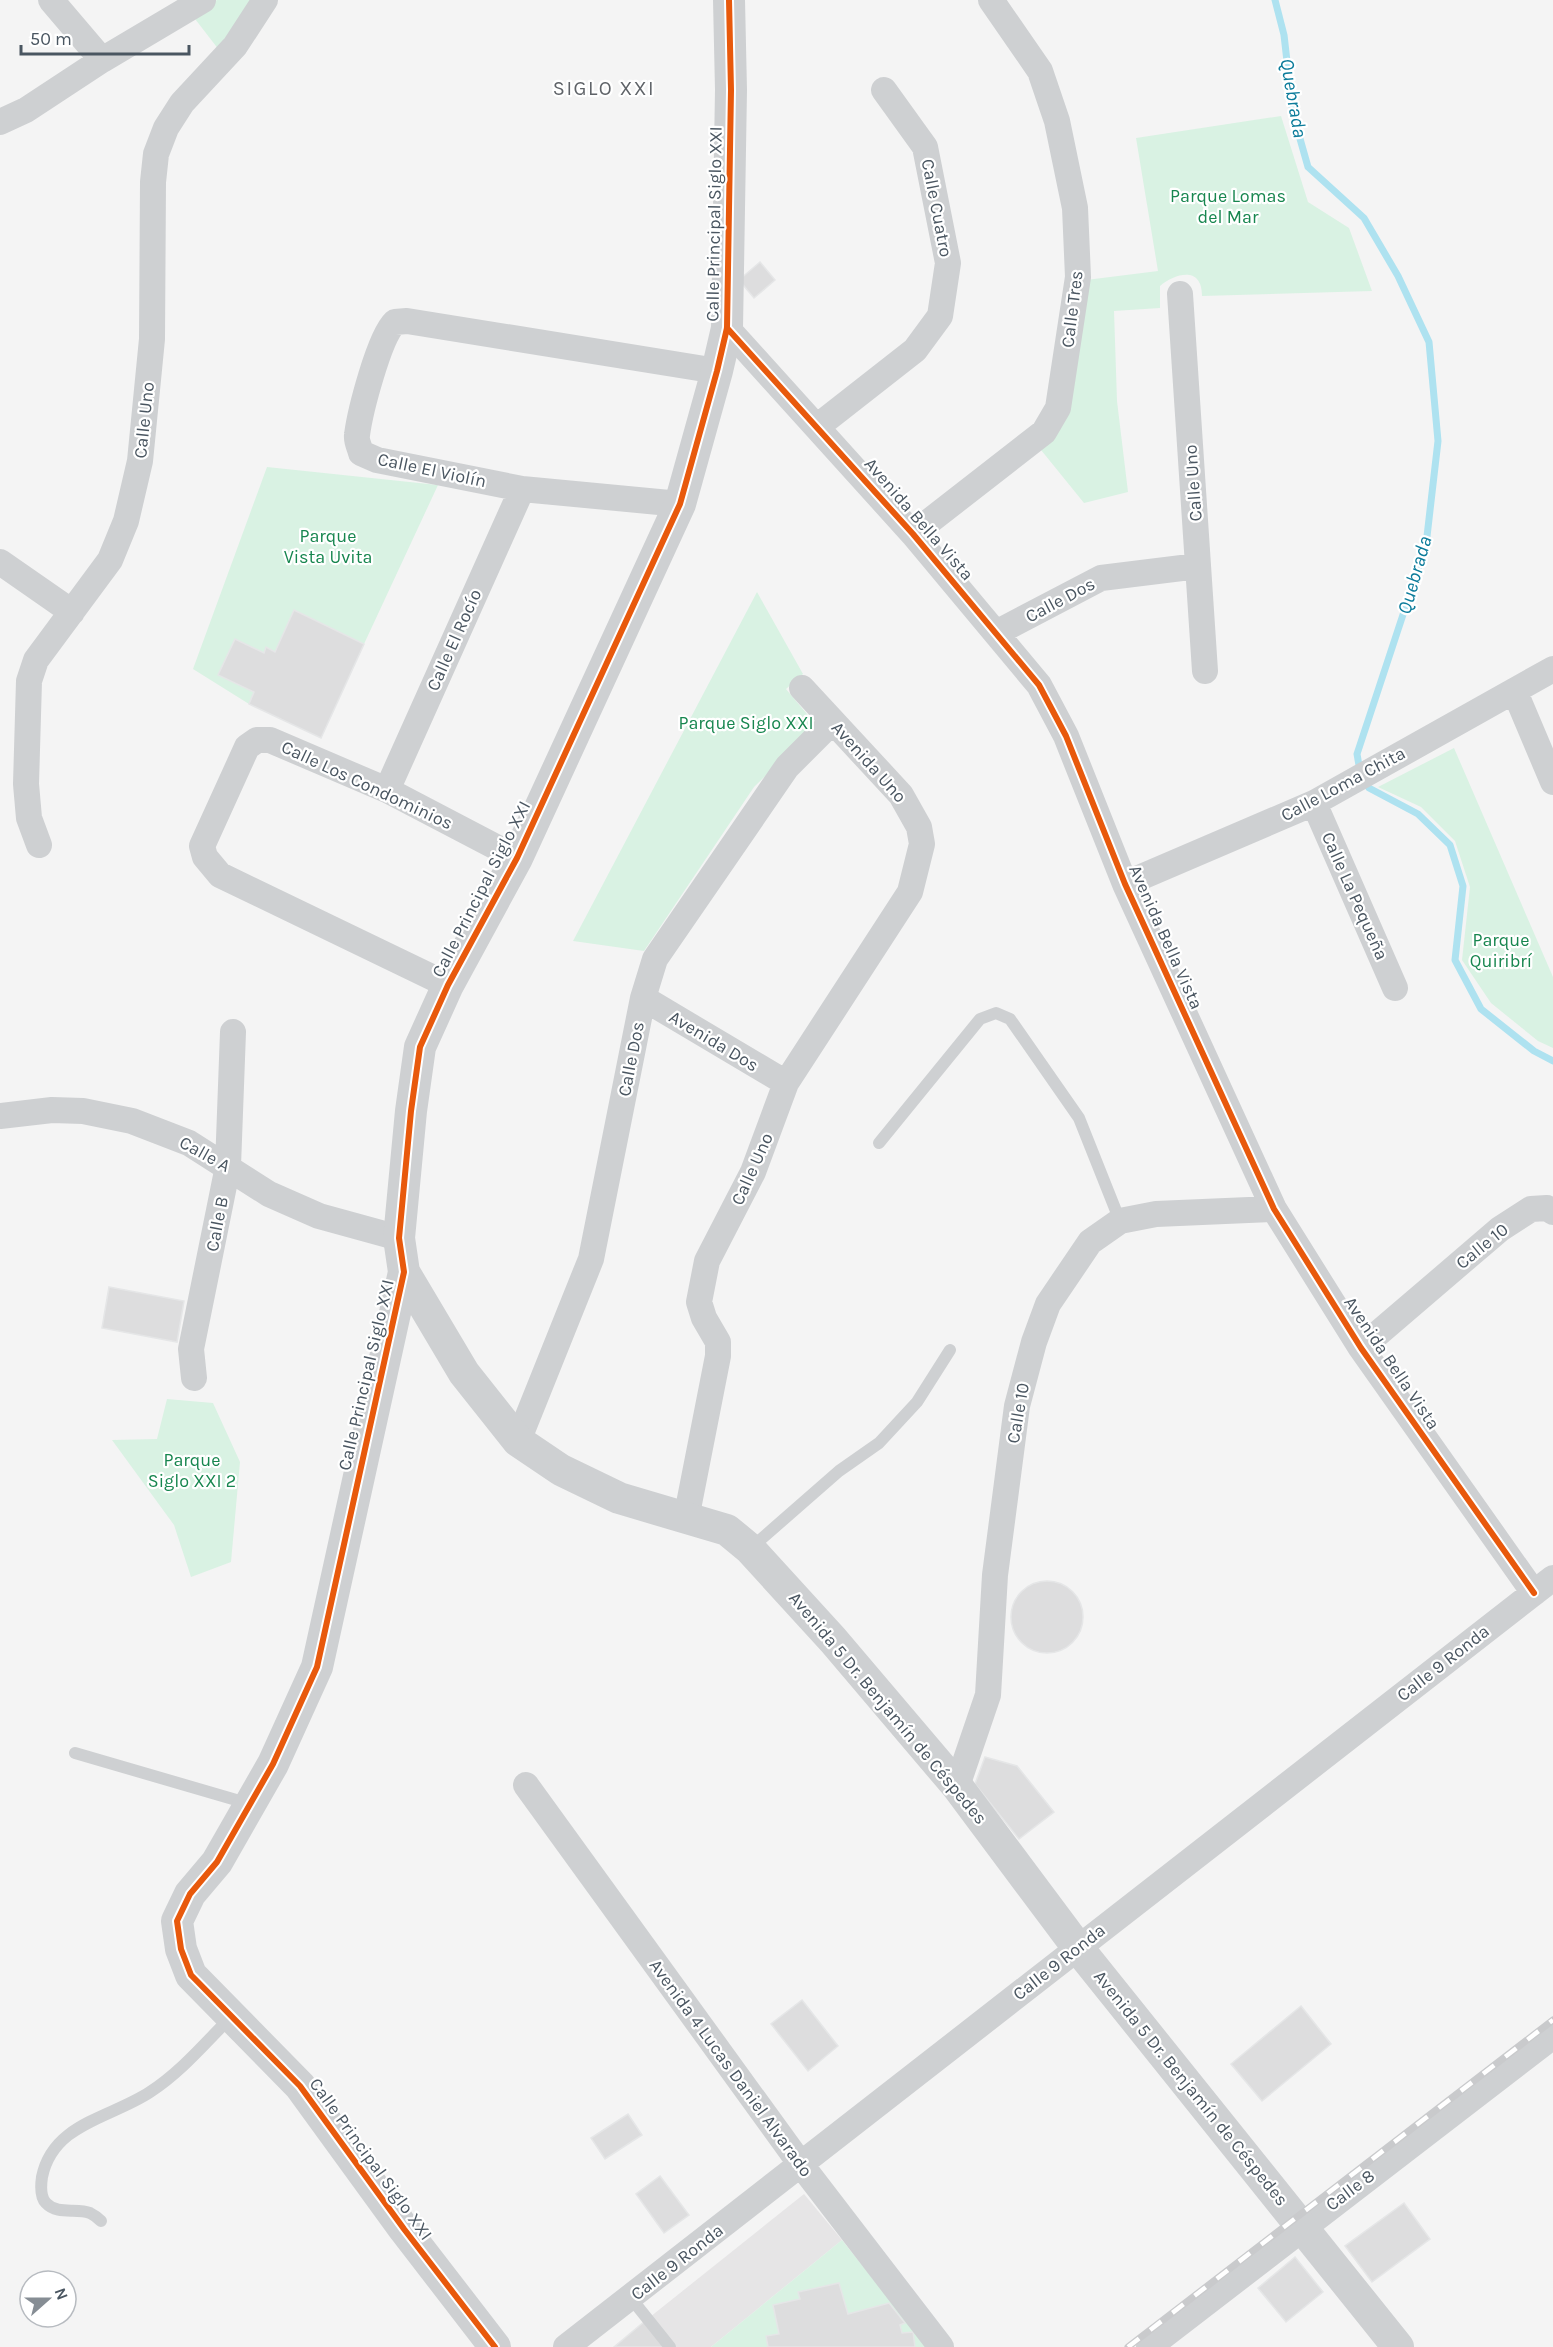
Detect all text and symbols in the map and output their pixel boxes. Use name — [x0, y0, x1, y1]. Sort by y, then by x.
scale bar — [21, 18, 189, 56]
text: 50 m — [30, 28, 72, 50]
water label: Quebrada — [1275, 57, 1312, 140]
district label: SIGLO XXI — [553, 77, 655, 100]
street label: Calle Principal Siglo XXI — [701, 126, 727, 322]
street label: Calle Cuatro — [917, 157, 957, 259]
park label: Parque Lomas del Mar — [1170, 185, 1286, 228]
street label: Calle Tres — [1056, 269, 1088, 349]
street label: Calle Uno — [129, 381, 159, 459]
street label: Calle Uno — [1179, 444, 1207, 522]
street label: Calle El Violín — [376, 448, 488, 492]
street label: Avenida Bella Vista — [860, 453, 978, 585]
park label: Parque Vista Uvita — [284, 525, 372, 568]
water label: Quebrada — [1392, 533, 1437, 617]
street label: Calle Dos — [1021, 573, 1099, 627]
street label: Calle El Rocío — [422, 586, 486, 694]
park label: Parque Siglo XXI — [678, 712, 814, 734]
street label: Avenida Uno — [827, 717, 911, 807]
street label: Calle Los Condominios — [278, 736, 456, 834]
street label: Calle Loma Chita — [1277, 742, 1409, 826]
street label: Calle Principal Siglo XXI — [427, 797, 535, 981]
street label: Calle La Pequeña — [1317, 829, 1393, 963]
street label: Avenida Bella Vista — [1124, 861, 1208, 1013]
park label: Parque Quiribrí — [1470, 929, 1533, 972]
street label: Avenida Dos — [665, 1006, 763, 1076]
street label: Calle Dos — [613, 1020, 649, 1098]
street label: Calle Uno — [726, 1129, 778, 1209]
street label: Calle A — [176, 1131, 234, 1177]
street label: Calle B — [201, 1195, 233, 1253]
street label: Calle 10 — [1451, 1218, 1513, 1274]
street label: Calle Principal Siglo XXI — [333, 1277, 399, 1473]
street label: Avenida Bella Vista — [1339, 1292, 1445, 1434]
street label: Calle 10 — [1002, 1381, 1034, 1445]
park label: Parque Siglo XXI 2 — [148, 1449, 236, 1492]
street label: Avenida 5 Dr. Benjamín de Céspedes — [784, 1587, 992, 1829]
street label: Calle 9 Ronda — [1392, 1620, 1494, 1706]
street label: Calle 9 Ronda — [1008, 1919, 1110, 2005]
street label: Avenida 4 Lucas Daniel Alvarado — [645, 1955, 817, 2181]
street label: Avenida 5 Dr. Benjamín de Céspedes — [1089, 1966, 1293, 2210]
street label: Calle Principal Siglo XXI — [305, 2074, 437, 2244]
street label: Calle 8 — [1321, 2164, 1379, 2216]
street label: Calle 9 Ronda — [626, 2219, 728, 2305]
north arrow — [18, 2269, 78, 2329]
text: N — [51, 2285, 72, 2303]

